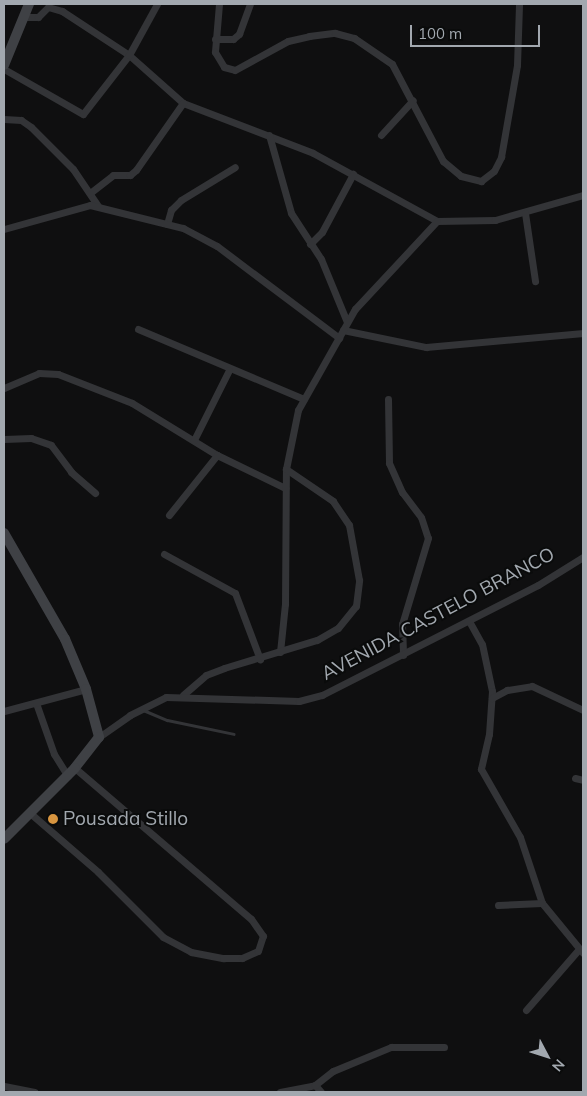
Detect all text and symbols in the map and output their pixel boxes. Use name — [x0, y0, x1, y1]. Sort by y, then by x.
scale bar — [412, 15, 542, 47]
text: 100 m — [418, 24, 462, 43]
street label: AVENIDA CASTELO BRANCO — [318, 543, 558, 685]
place label: Pousada Stillo — [63, 808, 188, 830]
marker: Pousada Stillo — [47, 813, 59, 825]
north arrow — [522, 1031, 572, 1081]
text: N — [548, 1056, 569, 1075]

